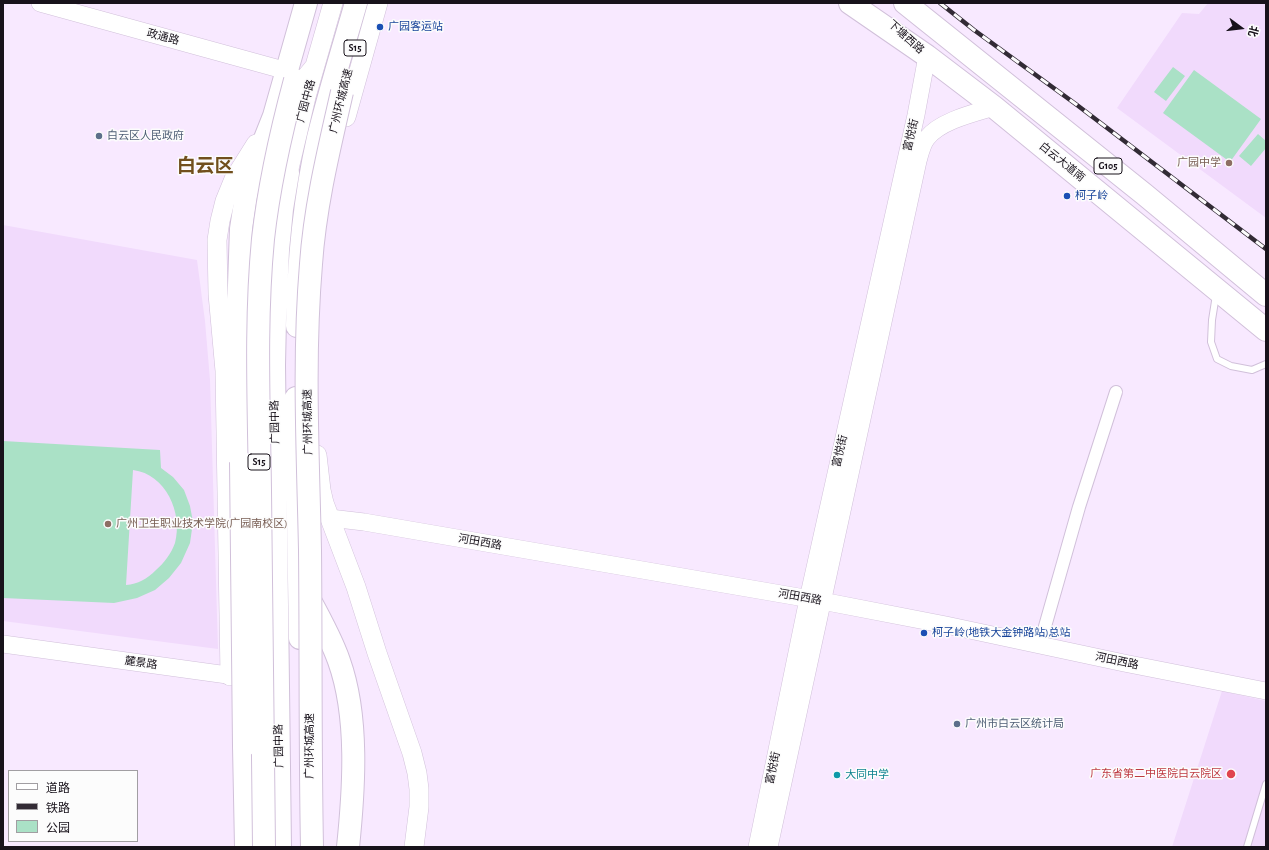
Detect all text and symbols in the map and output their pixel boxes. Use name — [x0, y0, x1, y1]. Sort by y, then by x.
north arrow — [1221, 8, 1261, 48]
street label: 下塘西路 — [885, 17, 927, 57]
place label: 广园客运站 — [388, 20, 443, 34]
marker: 广园客运站 — [375, 22, 385, 32]
text: 北 — [1246, 24, 1260, 38]
street label: 政通路 — [145, 26, 181, 48]
road number: S15 — [344, 40, 366, 56]
street label: 广州环城高速 — [327, 67, 355, 135]
street label: 广园中路 — [294, 78, 318, 124]
street label: 富悦街 — [901, 117, 921, 153]
place label: 白云区人民政府 — [107, 129, 184, 143]
marker: 白云区人民政府 — [94, 131, 104, 141]
street label: 白云大道南 — [1036, 140, 1088, 184]
district label: 白云区 — [177, 155, 233, 177]
place label: 广园中学 — [1177, 156, 1221, 170]
road number: G105 — [1094, 158, 1122, 174]
marker: 广园中学 — [1224, 158, 1234, 168]
place label: 柯子岭 — [1075, 189, 1108, 203]
marker: 柯子岭 — [1062, 191, 1072, 201]
street label: 广州环城高速 — [301, 389, 315, 455]
street label: 广园中路 — [268, 400, 282, 444]
street label: 富悦街 — [830, 433, 850, 469]
road number: S15 — [248, 454, 270, 470]
place label: 广州卫生职业技术学院(广园南校区) — [116, 517, 288, 531]
marker: 广州卫生职业技术学院(广园南校区) — [103, 519, 113, 529]
street label: 河田西路 — [457, 532, 503, 552]
street label: 河田西路 — [777, 587, 823, 607]
place label: 柯子岭(地铁大金钟路站)总站 — [932, 626, 1071, 640]
marker: 柯子岭(地铁大金钟路站)总站 — [919, 628, 929, 638]
street label: 河田西路 — [1094, 650, 1140, 672]
street label: 麓景路 — [124, 654, 158, 672]
street label: 广州环城高速 — [303, 713, 317, 779]
place label: 广州市白云区统计局 — [965, 717, 1064, 731]
marker: 广州市白云区统计局 — [952, 719, 962, 729]
street label: 广园中路 — [272, 724, 286, 768]
street label: 富悦街 — [763, 750, 783, 786]
place label: 广东省第二中医院白云院区 — [1090, 767, 1222, 781]
place label: 大同中学 — [845, 768, 889, 782]
marker: 广东省第二中医院白云院区 — [1225, 768, 1237, 780]
legend — [8, 770, 138, 842]
marker: 大同中学 — [832, 770, 842, 780]
text: 道路 — [46, 782, 70, 794]
text: 铁路 — [46, 802, 70, 814]
text: 公园 — [46, 822, 70, 834]

